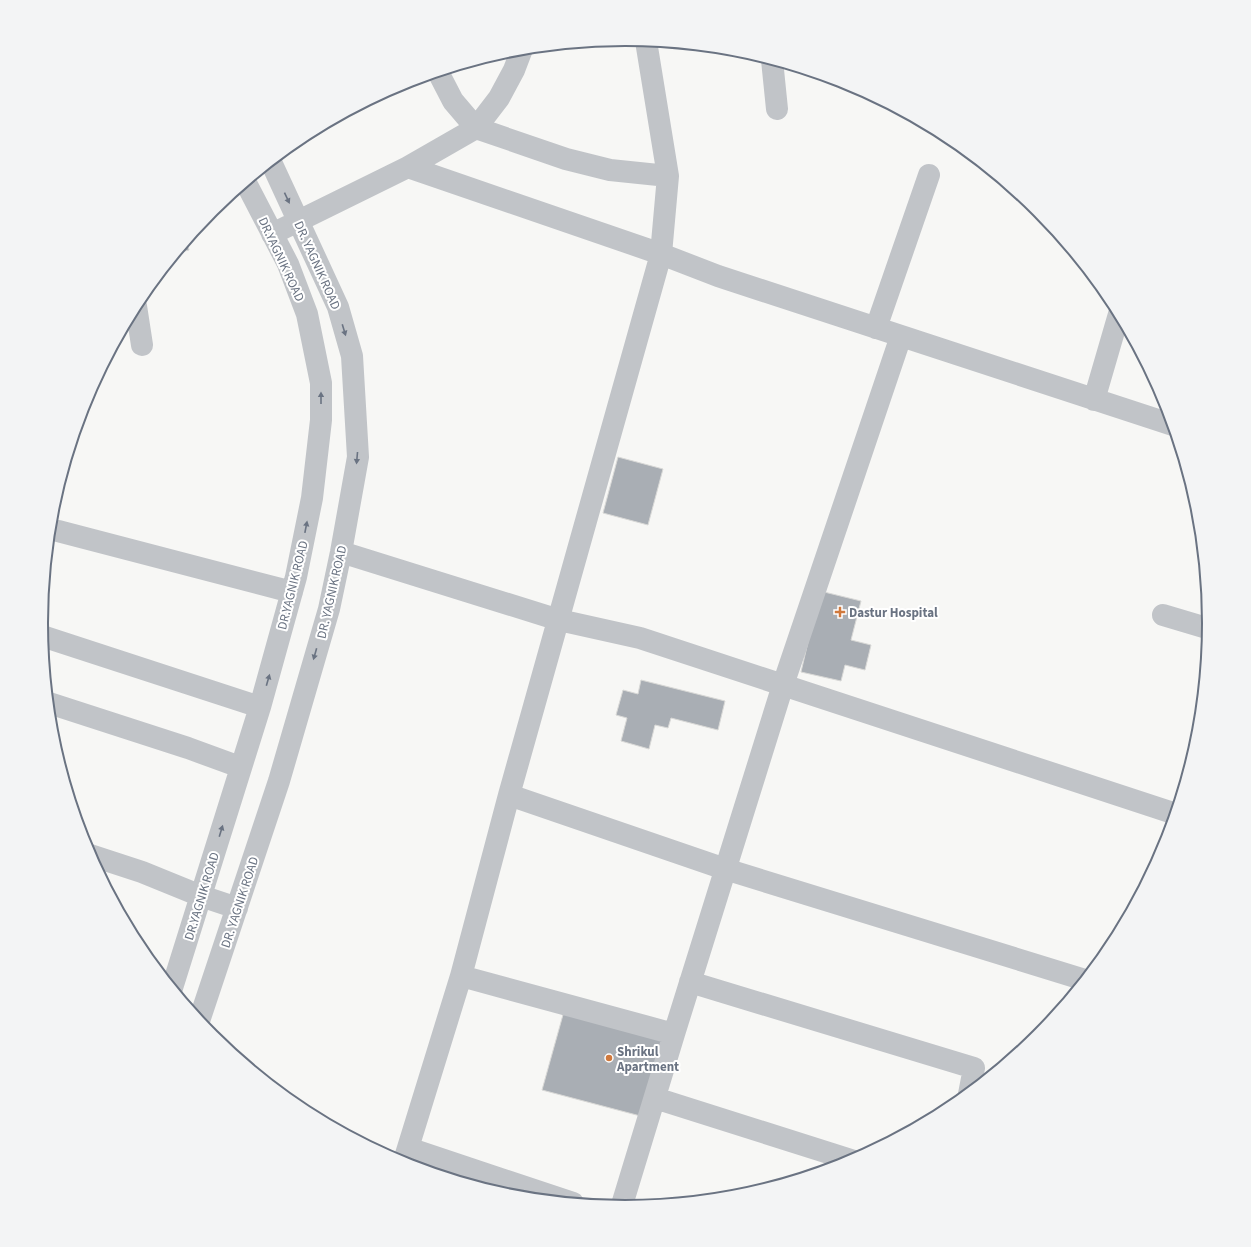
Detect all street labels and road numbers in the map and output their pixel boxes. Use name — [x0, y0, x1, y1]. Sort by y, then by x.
street label: DR.YAGNIK ROAD — [254, 214, 309, 305]
street label: DR. YAGNIK ROAD — [290, 218, 345, 313]
street label: DR.YAGNIK ROAD — [273, 539, 313, 632]
street label: DR. YAGNIK ROAD — [313, 544, 351, 641]
street label: DR.YAGNIK ROAD — [180, 850, 224, 943]
street label: DR. YAGNIK ROAD — [217, 854, 263, 950]

